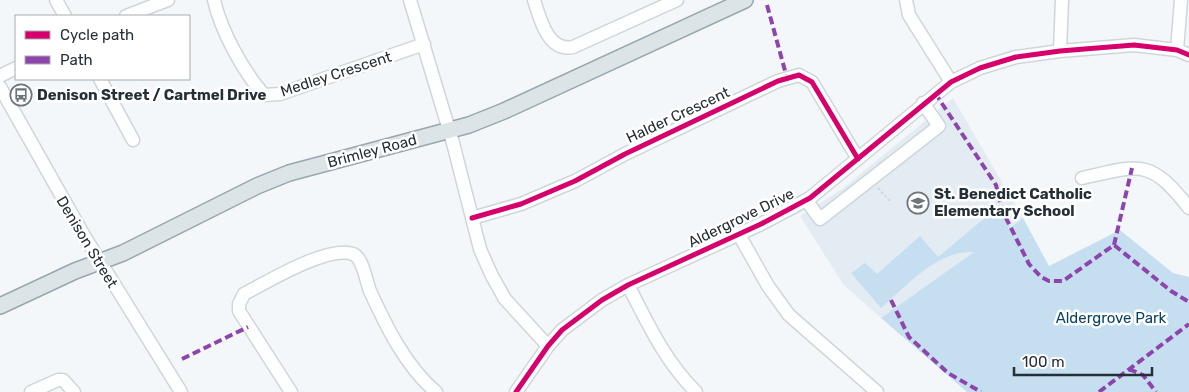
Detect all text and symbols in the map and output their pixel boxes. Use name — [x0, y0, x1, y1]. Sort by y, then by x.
legend — [15, 15, 190, 80]
text: Cycle path — [60, 26, 134, 44]
street label: Medley Crescent — [278, 48, 394, 100]
text: Path — [60, 51, 93, 69]
bus stop icon: Denison Street / Cartmel Drive — [9, 83, 33, 107]
street label: Halder Crescent — [623, 83, 733, 147]
place label: Denison Street / Cartmel Drive — [37, 86, 267, 104]
street label: Brimley Road — [325, 130, 419, 172]
street label: Aldergrove Drive — [685, 185, 797, 251]
place label: St. Benedict Catholic Elementary School — [934, 185, 1092, 220]
school or university icon: St. Benedict Catholic Elementary School — [906, 191, 930, 215]
street label: Denison Street — [53, 193, 122, 291]
park label: Aldergrove Park — [1056, 309, 1167, 327]
scale bar — [1014, 344, 1152, 376]
text: 100 m — [1022, 353, 1064, 371]

